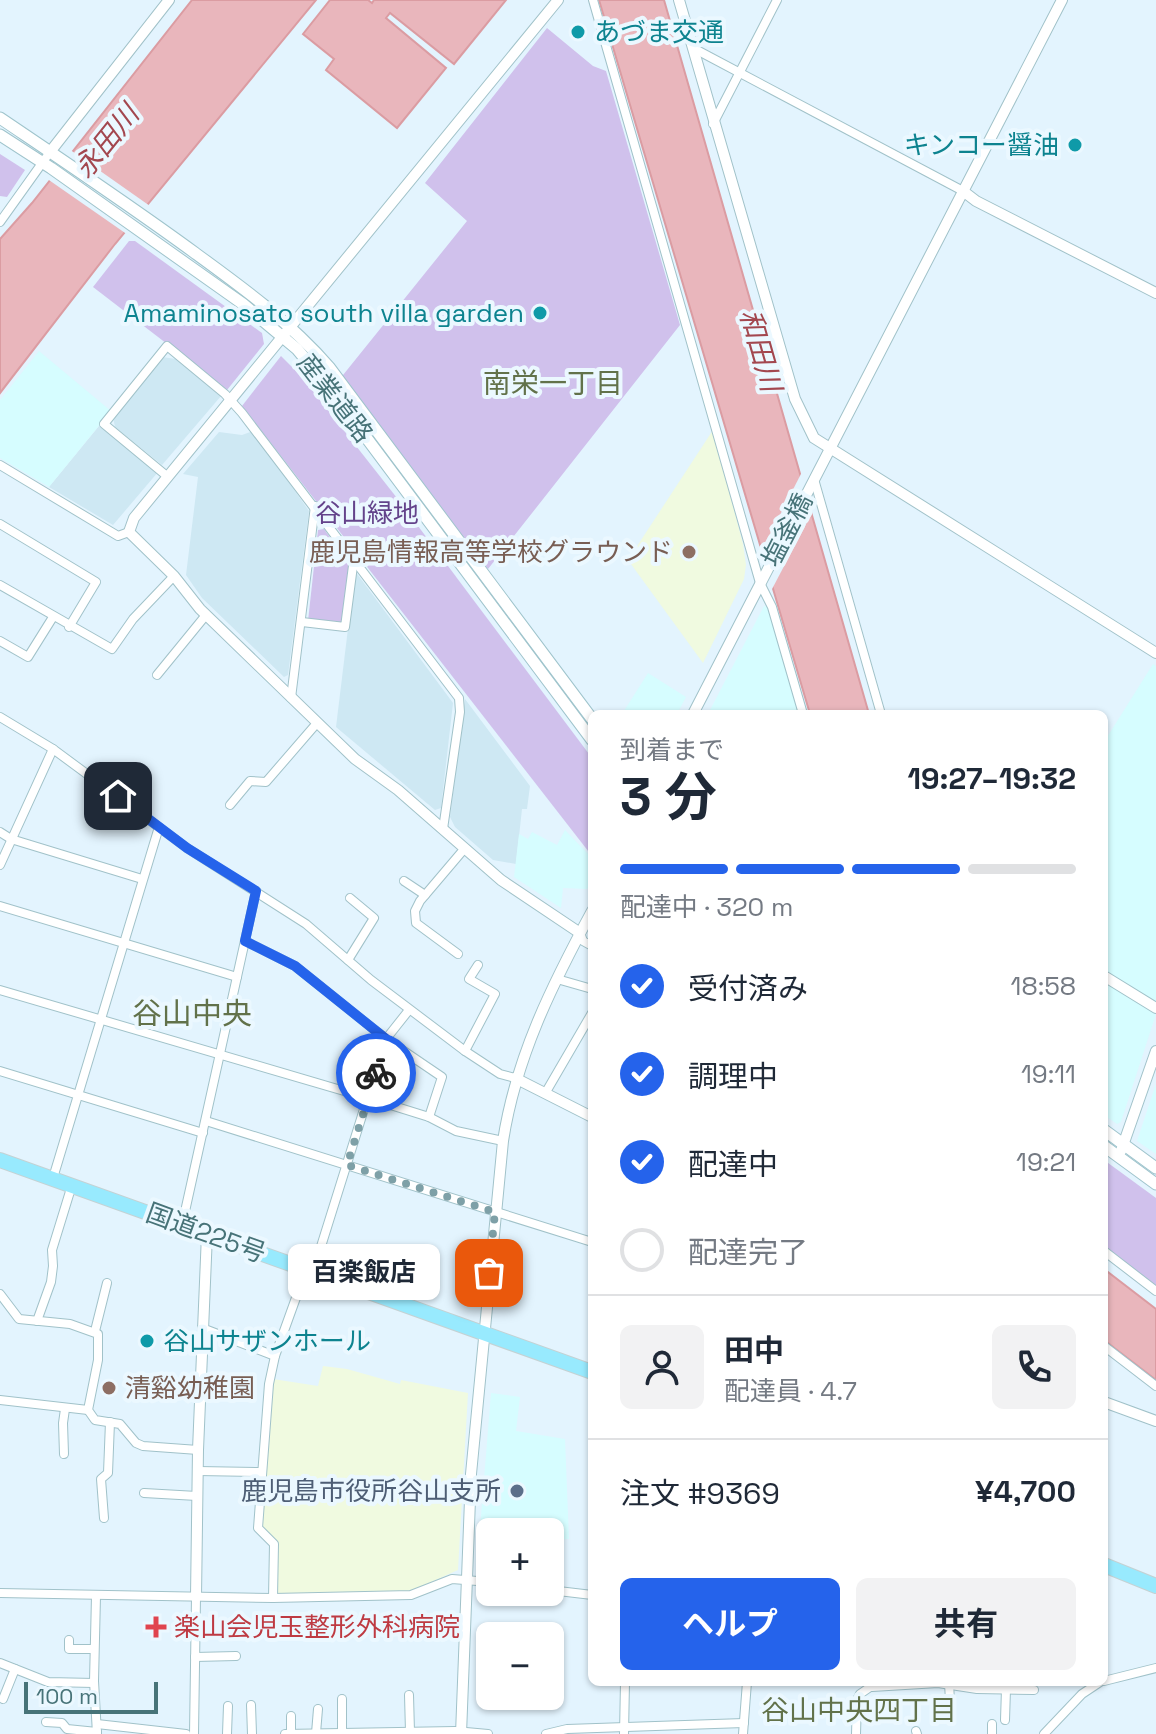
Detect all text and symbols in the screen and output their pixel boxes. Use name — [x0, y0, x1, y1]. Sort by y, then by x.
place label: あづま交通 — [594, 15, 724, 49]
marker: あづま交通 — [569, 23, 587, 41]
water label: 永田川 — [66, 95, 148, 185]
place label: キンコー醤油 — [904, 128, 1059, 162]
marker: キンコー醤油 — [1066, 136, 1084, 154]
place label: Amaminosato south villa garden — [124, 296, 524, 330]
marker: Amaminosato south villa garden — [531, 304, 549, 322]
water label: 和田川 — [732, 305, 791, 398]
street label: 産業道路 — [290, 347, 380, 449]
district label: 南栄一丁目 — [483, 365, 623, 401]
street label: 塩釜橋 — [754, 488, 820, 572]
park label: 谷山緑地 — [315, 496, 419, 530]
place label: 鹿児島情報高等学校グラウンド — [309, 535, 673, 569]
marker: 鹿児島情報高等学校グラウンド — [680, 543, 698, 561]
text: 到着まで — [620, 733, 724, 767]
text: 19:27–19:32 — [907, 759, 1076, 798]
pin — [84, 762, 152, 830]
text: 3 分 — [620, 764, 717, 830]
icon: home — [96, 774, 140, 818]
text: 配達中 · 320 m — [620, 890, 793, 924]
icon: check — [620, 964, 664, 1008]
text: 受付済み — [688, 969, 808, 1008]
text: 18:58 — [1011, 969, 1076, 1003]
district label: 谷山中央 — [132, 994, 252, 1033]
courier — [336, 1033, 416, 1113]
icon: bike — [354, 1051, 398, 1095]
icon: check — [620, 1052, 664, 1096]
text: 調理中 — [688, 1057, 778, 1096]
text: 19:11 — [1021, 1057, 1076, 1091]
icon: check — [620, 1140, 664, 1184]
text: 配達中 — [688, 1145, 778, 1184]
text: 19:21 — [1016, 1145, 1076, 1179]
street label: 国道225号 — [141, 1196, 271, 1270]
text: 配達完了 — [688, 1233, 808, 1272]
pin — [455, 1239, 523, 1307]
callout: 百楽飯店 — [289, 1245, 441, 1301]
icon: bag — [467, 1251, 511, 1295]
text: 百楽飯店 — [312, 1255, 416, 1289]
place label: 谷山サザンホール — [163, 1324, 371, 1358]
button: person — [620, 1325, 704, 1409]
button: phone — [992, 1325, 1076, 1409]
text: 田中 — [724, 1331, 784, 1370]
marker: 谷山サザンホール — [138, 1332, 156, 1350]
place label: 清谿幼稚園 — [125, 1371, 255, 1405]
text: 配達員 · 4.7 — [724, 1374, 857, 1408]
marker: 清谿幼稚園 — [100, 1379, 118, 1397]
text: ¥4,700 — [975, 1472, 1076, 1511]
place label: 鹿児島市役所谷山支所 — [241, 1474, 501, 1508]
text: 注文 #9369 — [620, 1474, 780, 1513]
marker: 鹿児島市役所谷山支所 — [508, 1482, 526, 1500]
map controls — [476, 1518, 564, 1710]
button: + — [476, 1518, 564, 1606]
button: ヘルプ — [620, 1578, 840, 1670]
button: 共有 — [856, 1578, 1076, 1670]
place label: 楽山会児玉整形外科病院 — [174, 1610, 460, 1644]
marker: 楽山会児玉整形外科病院 — [145, 1616, 167, 1638]
button: − — [476, 1622, 564, 1710]
scale bar — [24, 1678, 158, 1714]
text: 100 m — [36, 1682, 98, 1710]
district label: 谷山中央四丁目 — [761, 1692, 957, 1728]

